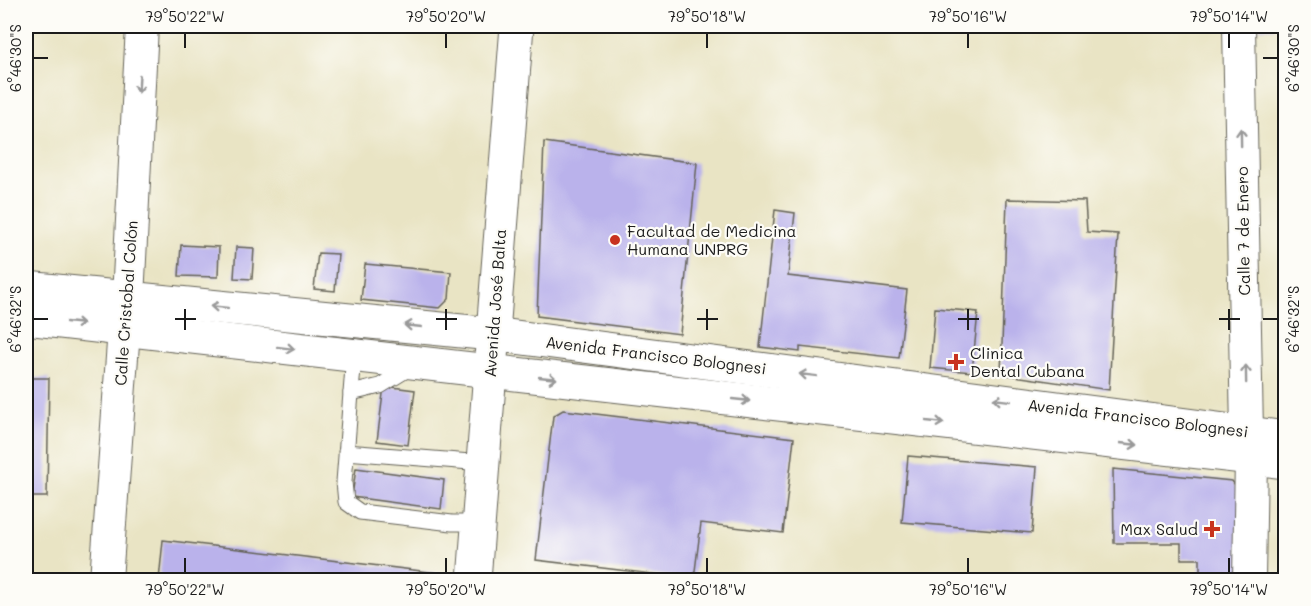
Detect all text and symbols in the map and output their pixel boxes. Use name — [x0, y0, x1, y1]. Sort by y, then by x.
text: 79°50'22"W — [145, 6, 225, 26]
text: 79°50'20"W — [406, 6, 486, 26]
text: 79°50'18"W — [668, 6, 746, 26]
text: 79°50'16"W — [929, 6, 1007, 26]
text: 79°50'14"W — [1190, 6, 1268, 26]
text: 6°46'30"S — [5, 24, 25, 92]
text: 6°46'30"S — [1283, 24, 1303, 92]
one-way arrow — [133, 73, 144, 93]
one-way arrow — [1235, 127, 1247, 147]
street label: Calle 7 de Enero — [1231, 166, 1254, 296]
street label: Calle Cristobal Colón — [109, 220, 142, 386]
place label: Facultad de Medicina Humana UNPRG — [627, 220, 796, 259]
street label: Avenida José Balta — [479, 228, 510, 378]
marker: Facultad de Medicina Humana UNPRG — [608, 233, 622, 247]
text: 6°46'32"S — [5, 286, 25, 352]
text: 6°46'32"S — [1283, 286, 1303, 352]
one-way arrow — [209, 301, 229, 312]
one-way arrow — [64, 318, 84, 329]
one-way arrow — [403, 320, 423, 331]
street label: Avenida Francisco Bolognesi — [544, 331, 768, 378]
one-way arrow — [276, 342, 295, 353]
place label: Clinica Dental Cubana — [970, 342, 1085, 381]
marker: Clinica Dental Cubana — [947, 353, 965, 371]
one-way arrow — [1240, 364, 1252, 384]
one-way arrow — [799, 369, 819, 380]
one-way arrow — [537, 373, 557, 384]
one-way arrow — [992, 394, 1012, 405]
street label: Avenida Francisco Bolognesi — [1026, 394, 1250, 441]
one-way arrow — [731, 395, 751, 406]
one-way arrow — [925, 417, 945, 428]
one-way arrow — [1119, 438, 1138, 449]
place label: Max Salud — [1120, 518, 1198, 539]
marker: Max Salud — [1203, 520, 1221, 538]
text: 79°50'22"W — [145, 579, 225, 599]
text: 79°50'20"W — [406, 579, 486, 599]
text: 79°50'18"W — [668, 579, 746, 599]
text: 79°50'16"W — [929, 579, 1007, 599]
text: 79°50'14"W — [1190, 579, 1268, 599]

